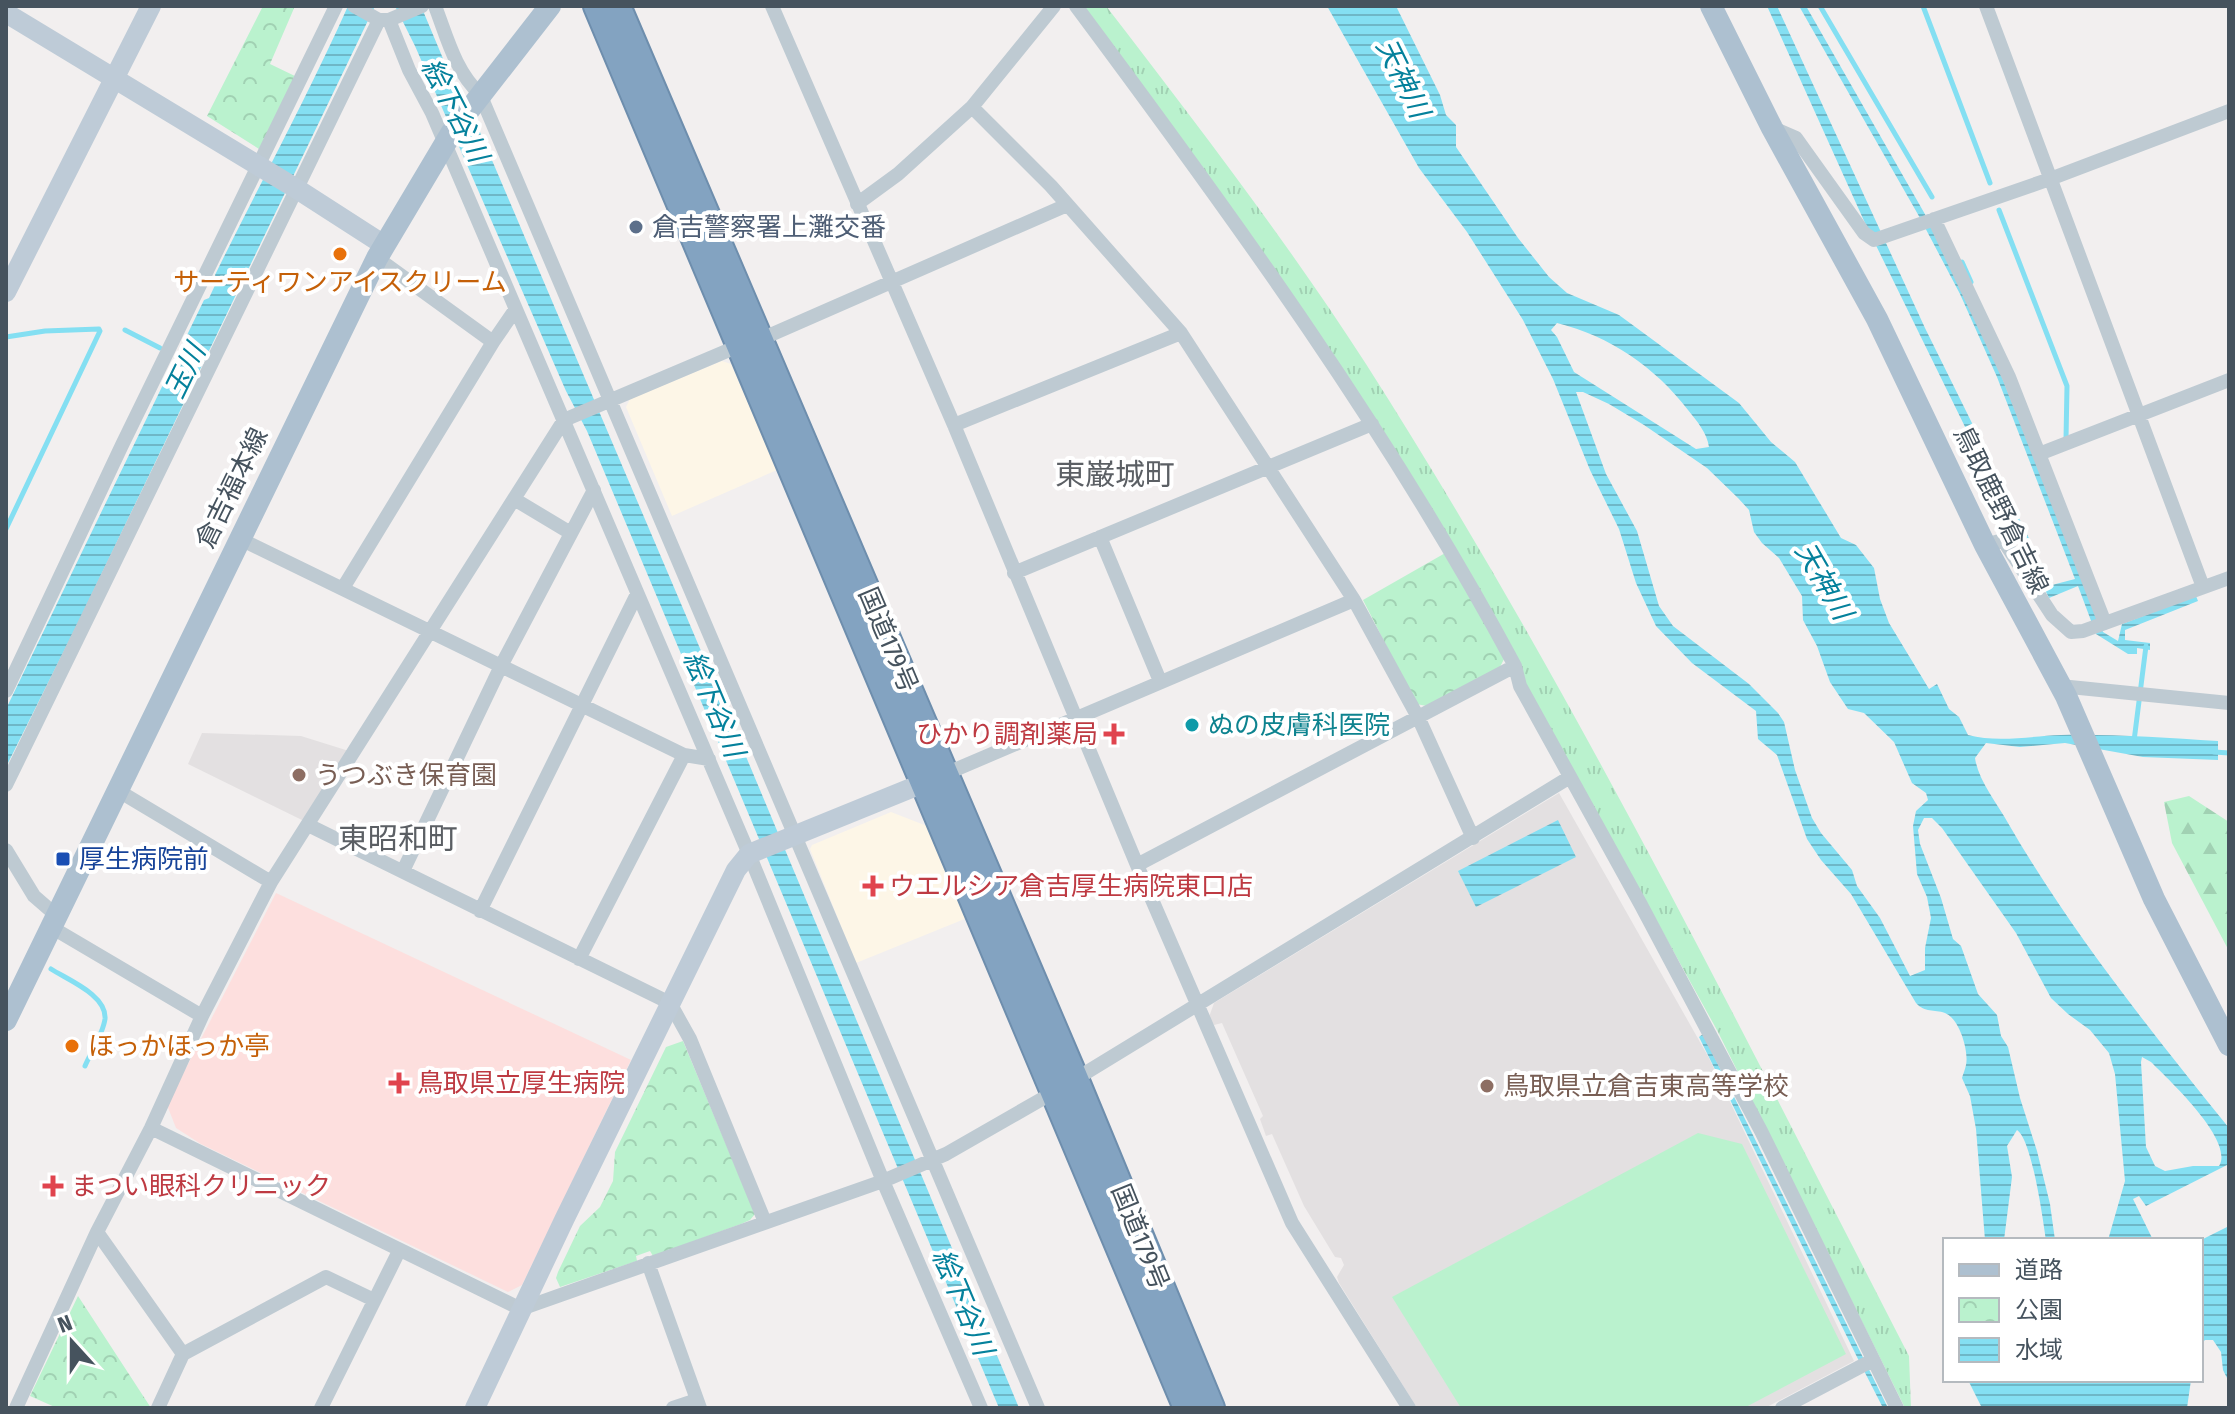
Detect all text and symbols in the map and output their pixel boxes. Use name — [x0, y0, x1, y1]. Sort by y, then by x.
water label: 天神川 — [1370, 33, 1438, 126]
water label: 絵下谷川 — [415, 53, 496, 170]
place label: 倉吉警察署上灘交番 — [652, 212, 886, 243]
marker: 倉吉警察署上灘交番 — [627, 218, 645, 236]
marker: サーティワンアイスクリーム — [331, 245, 349, 263]
place label: サーティワンアイスクリーム — [173, 267, 507, 298]
water label: 玉川 — [158, 336, 213, 403]
street label: 鳥取鹿野倉吉線 — [1947, 421, 2055, 599]
street label: 倉吉福本線 — [190, 423, 274, 553]
district label: 東巌城町 — [1055, 457, 1175, 493]
water label: 天神川 — [1789, 536, 1861, 628]
street label: 国道179号 — [852, 583, 924, 697]
water label: 絵下谷川 — [677, 646, 752, 765]
place label: ぬの皮膚科医院 — [1208, 710, 1390, 741]
marker: ぬの皮膚科医院 — [1183, 716, 1201, 734]
place label: ひかり調剤薬局 — [916, 719, 1098, 750]
marker: ひかり調剤薬局 — [1105, 725, 1123, 743]
place label: うつぶき保育園 — [315, 760, 497, 791]
marker: うつぶき保育園 — [290, 766, 308, 784]
district label: 東昭和町 — [338, 821, 458, 857]
place label: 厚生病院前 — [79, 844, 209, 875]
marker: 厚生病院前 — [54, 850, 72, 868]
place label: ウエルシア倉吉厚生病院東口店 — [889, 871, 1253, 902]
marker: ウエルシア倉吉厚生病院東口店 — [864, 877, 882, 895]
place label: ほっかほっか亭 — [88, 1031, 270, 1062]
marker: ほっかほっか亭 — [63, 1037, 81, 1055]
place label: 鳥取県立厚生病院 — [417, 1068, 625, 1099]
place label: 鳥取県立倉吉東高等学校 — [1503, 1071, 1789, 1102]
marker: 鳥取県立厚生病院 — [388, 1072, 410, 1094]
marker: 鳥取県立倉吉東高等学校 — [1478, 1077, 1496, 1095]
place label: まつい眼科クリニック — [71, 1171, 331, 1202]
marker: まつい眼科クリニック — [42, 1175, 64, 1197]
street label: 国道179号 — [1105, 1180, 1175, 1294]
legend — [1943, 1238, 2203, 1382]
water label: 絵下谷川 — [926, 1244, 1001, 1363]
text: 道路 — [2015, 1256, 2063, 1284]
text: 公園 — [2015, 1296, 2063, 1324]
north arrow — [32, 1302, 112, 1382]
text: N — [54, 1309, 76, 1339]
text: 水域 — [2015, 1336, 2063, 1364]

